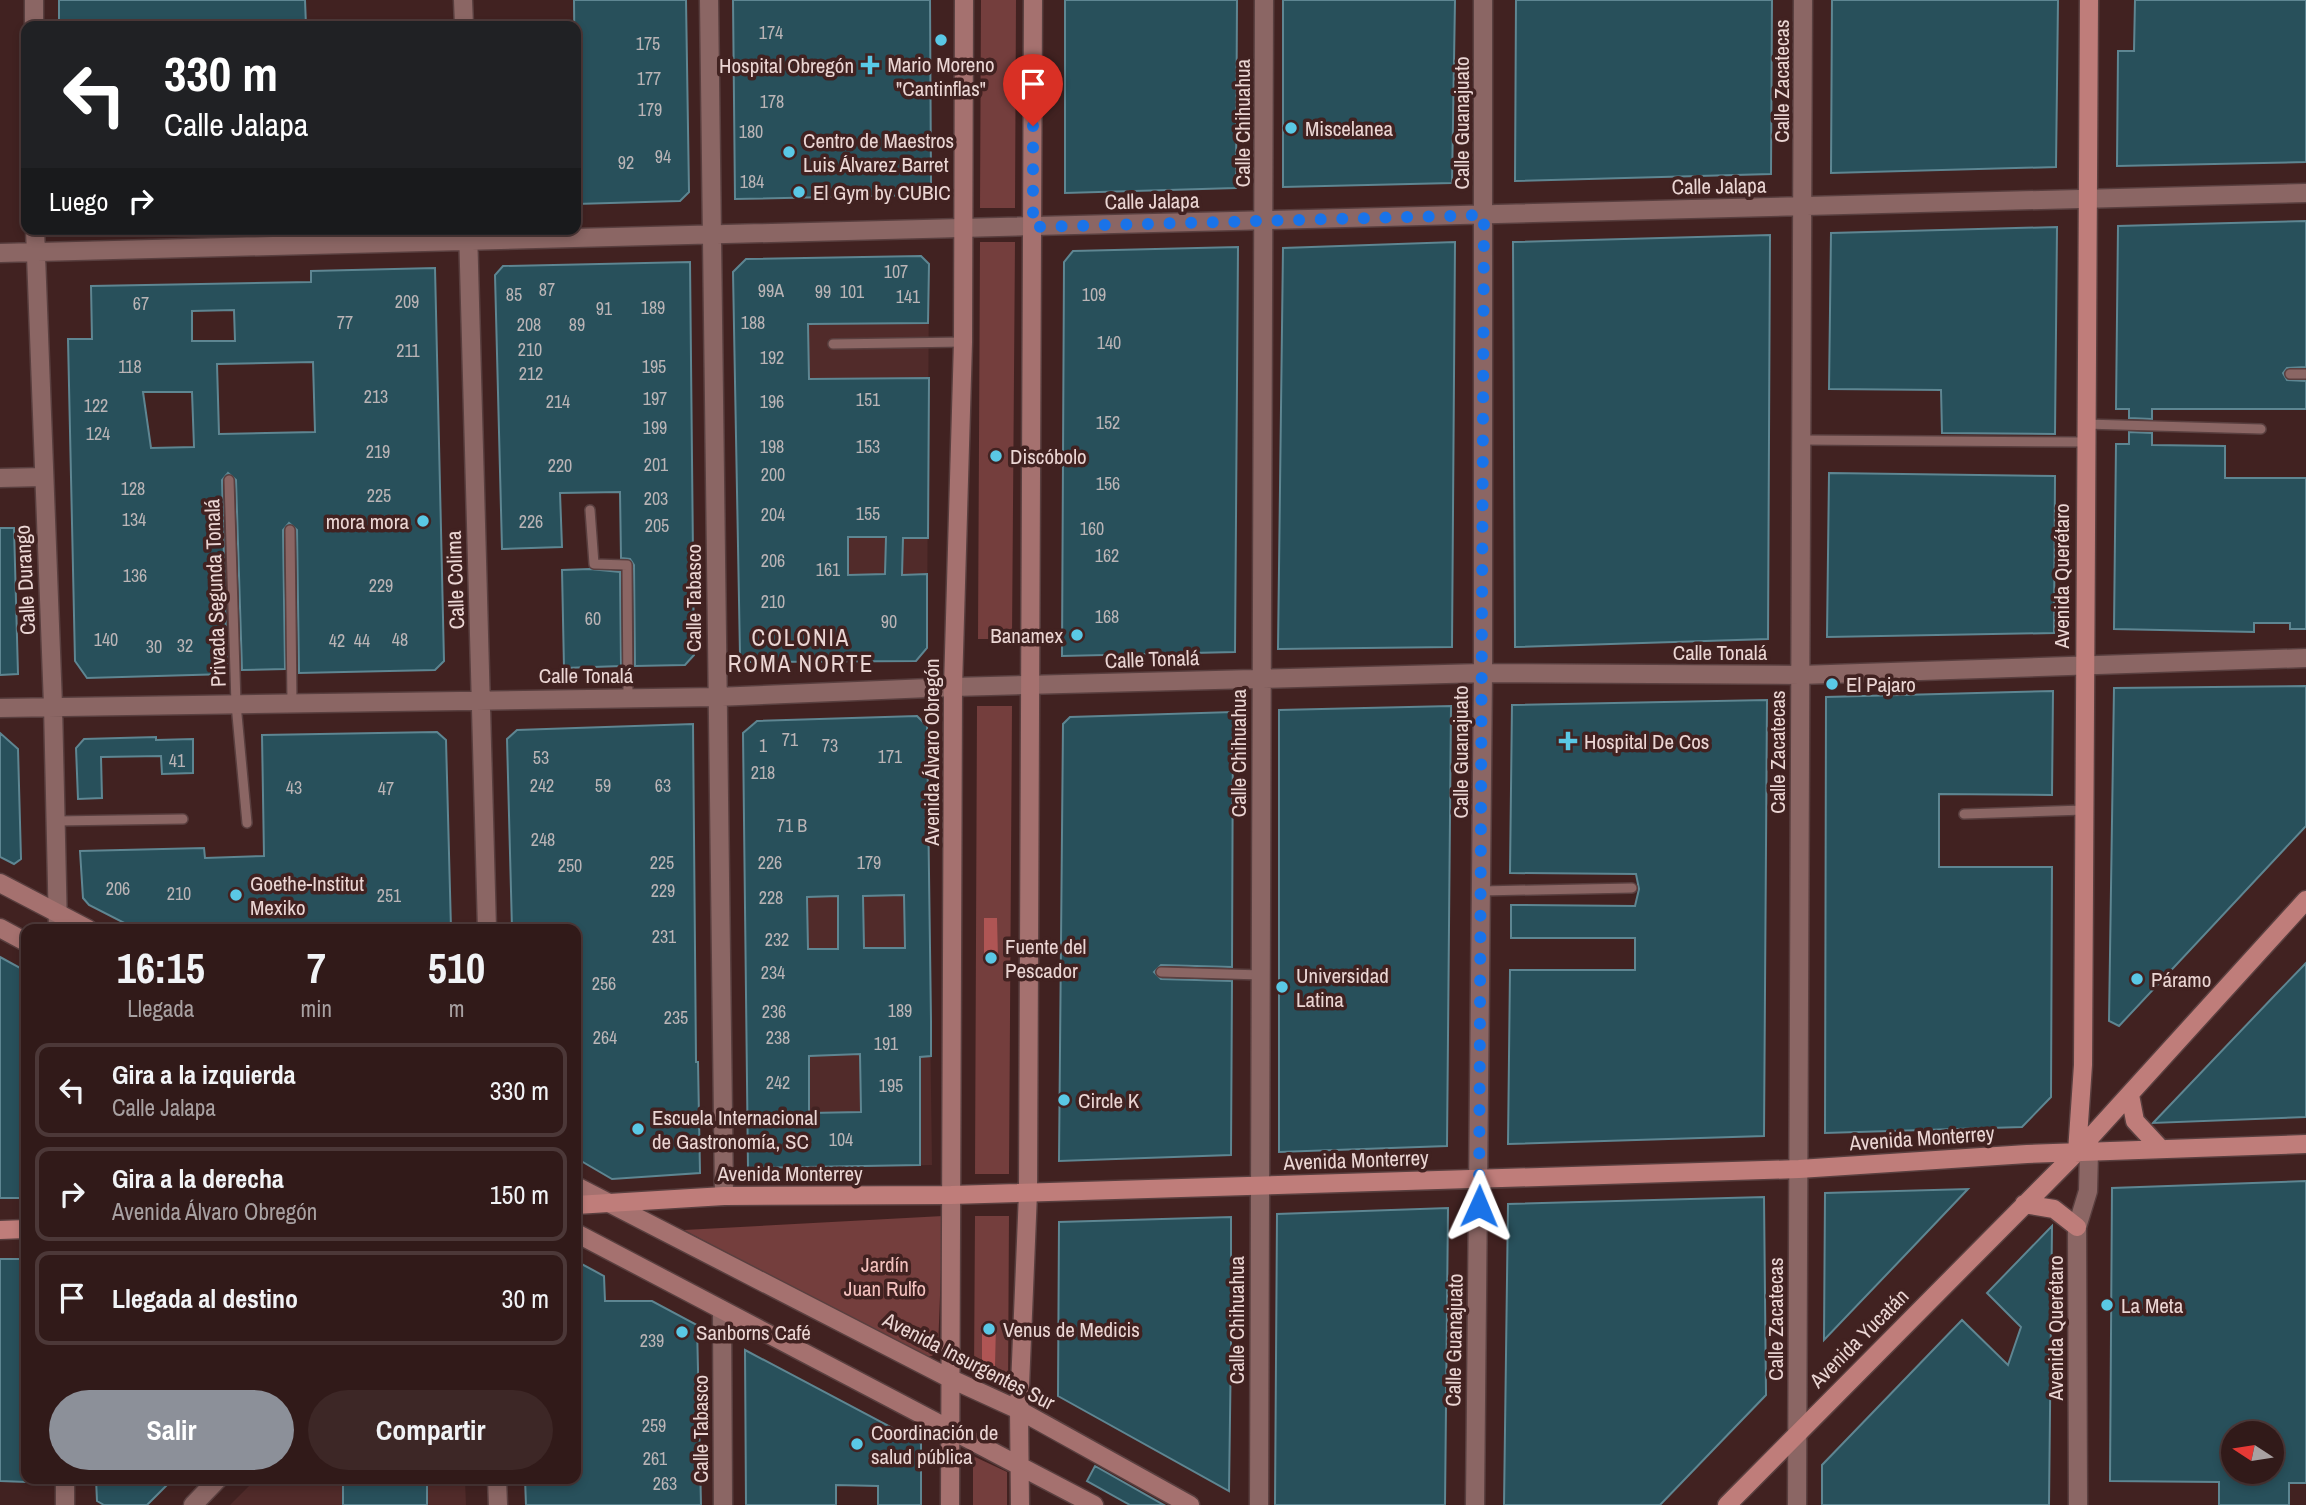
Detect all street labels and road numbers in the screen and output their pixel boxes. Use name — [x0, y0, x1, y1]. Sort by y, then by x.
street label: Calle Zacatecas — [1767, 19, 1796, 143]
street label: Calle Guanajuato — [1447, 56, 1476, 190]
street label: Calle Chihuahua — [1228, 58, 1257, 187]
street label: Calle Jalapa — [1671, 171, 1767, 201]
street label: Calle Jalapa — [1104, 186, 1200, 216]
street label: Privada Segunda Tonalá — [197, 498, 233, 688]
street label: Avenida Querétaro — [2047, 503, 2076, 650]
street label: Calle Durango — [8, 524, 42, 636]
street label: Calle Colima — [439, 530, 471, 630]
street label: Calle Tabasco — [679, 544, 708, 652]
street label: Calle Tonalá — [1673, 638, 1768, 667]
street label: Calle Tonalá — [1104, 643, 1200, 675]
street label: Avenida Álvaro Obregón — [917, 658, 946, 847]
street label: Calle Tonalá — [539, 661, 634, 690]
street label: Calle Guanajuato — [1446, 685, 1475, 819]
street label: Calle Chihuahua — [1224, 688, 1253, 817]
street label: Calle Zacatecas — [1763, 690, 1792, 814]
street label: Avenida Monterrey — [1848, 1118, 1996, 1158]
street label: Avenida Monterrey — [1282, 1143, 1429, 1177]
street label: Avenida Monterrey — [716, 1159, 863, 1188]
street label: Calle Chihuahua — [1222, 1255, 1251, 1384]
street label: Avenida Querétaro — [2041, 1255, 2070, 1402]
street label: Calle Zacatecas — [1761, 1257, 1790, 1381]
street label: Calle Guanajuato — [1438, 1273, 1470, 1407]
street label: Avenida Yucatán — [1802, 1282, 1915, 1395]
street label: Avenida Insurgentes Sur — [877, 1305, 1060, 1417]
street label: Calle Tabasco — [686, 1375, 715, 1483]

